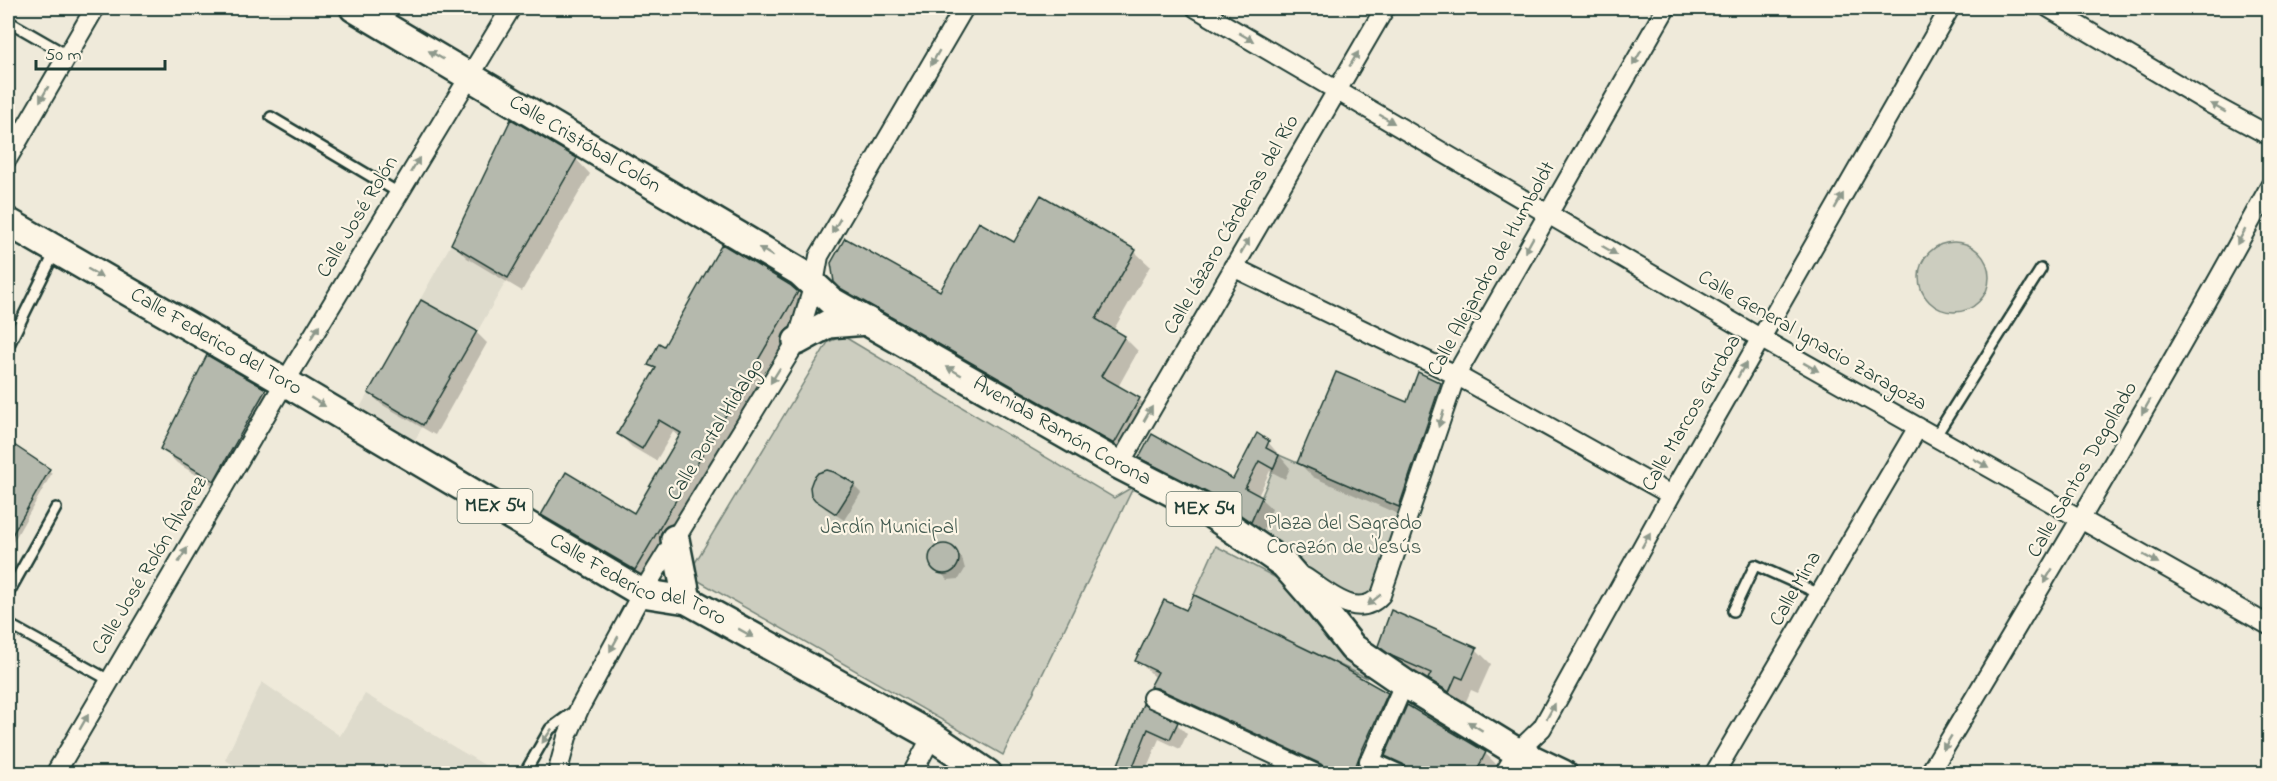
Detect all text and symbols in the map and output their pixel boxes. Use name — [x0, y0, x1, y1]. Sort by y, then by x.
one-way arrow — [1238, 32, 1255, 42]
scale bar — [36, 33, 165, 71]
text: 50 m — [45, 43, 82, 69]
one-way arrow — [427, 50, 444, 60]
one-way arrow — [929, 50, 940, 66]
one-way arrow — [1631, 50, 1642, 66]
one-way arrow — [1349, 51, 1360, 67]
one-way arrow — [40, 86, 50, 103]
street label: Calle Cristóbal Colón — [503, 88, 666, 201]
one-way arrow — [2209, 103, 2226, 113]
street label: Calle Lázaro Cárdenas del Río — [1157, 109, 1307, 341]
one-way arrow — [1379, 114, 1395, 125]
street label: Calle José Rolón — [310, 150, 406, 284]
street label: Calle Alejandro de Humboldt — [1420, 156, 1564, 382]
one-way arrow — [410, 157, 421, 173]
one-way arrow — [1833, 193, 1844, 209]
one-way arrow — [832, 218, 842, 235]
one-way arrow — [2236, 229, 2246, 246]
one-way arrow — [1524, 237, 1534, 254]
one-way arrow — [1240, 238, 1251, 254]
one-way arrow — [1601, 244, 1617, 255]
one-way arrow — [758, 246, 774, 257]
street label: Calle General Ignacio Zaragoza — [1691, 263, 1932, 421]
one-way arrow — [86, 267, 103, 277]
street label: Calle Federico del Toro — [124, 280, 308, 404]
one-way arrow — [310, 324, 321, 340]
street label: Calle Marcos Gurdoa — [1635, 329, 1749, 497]
street label: Calle Portal Hidalgo — [660, 353, 774, 508]
one-way arrow — [1737, 362, 1747, 379]
one-way arrow — [1803, 362, 1820, 372]
one-way arrow — [946, 365, 962, 376]
one-way arrow — [770, 368, 781, 384]
street label: Avenida Ramón Corona — [967, 369, 1156, 494]
street label: Calle Santos Degollado — [2020, 376, 2148, 565]
one-way arrow — [310, 396, 326, 407]
one-way arrow — [2141, 399, 2152, 415]
one-way arrow — [1142, 406, 1152, 423]
one-way arrow — [1436, 410, 1445, 428]
one-way arrow — [1973, 458, 1990, 468]
street label: Calle José Rolón Álvarez — [84, 470, 215, 661]
road number: MEX 54 — [458, 489, 532, 523]
road number: MEX 54 — [1166, 492, 1242, 526]
park label: Plaza del Sagrado Corazón de Jesús — [1266, 509, 1422, 563]
park label: Jardín Municipal — [820, 513, 958, 543]
street label: Calle Federico del Toro — [543, 526, 732, 634]
one-way arrow — [1641, 531, 1651, 548]
one-way arrow — [178, 546, 188, 563]
street label: Calle Mina — [1762, 546, 1830, 632]
one-way arrow — [2143, 553, 2159, 564]
one-way arrow — [2042, 568, 2053, 584]
one-way arrow — [1366, 593, 1382, 606]
one-way arrow — [738, 627, 754, 638]
one-way arrow — [609, 636, 619, 653]
one-way arrow — [1546, 702, 1556, 719]
one-way arrow — [79, 714, 89, 731]
one-way arrow — [1467, 721, 1483, 732]
one-way arrow — [542, 727, 553, 744]
one-way arrow — [1942, 735, 1953, 751]

